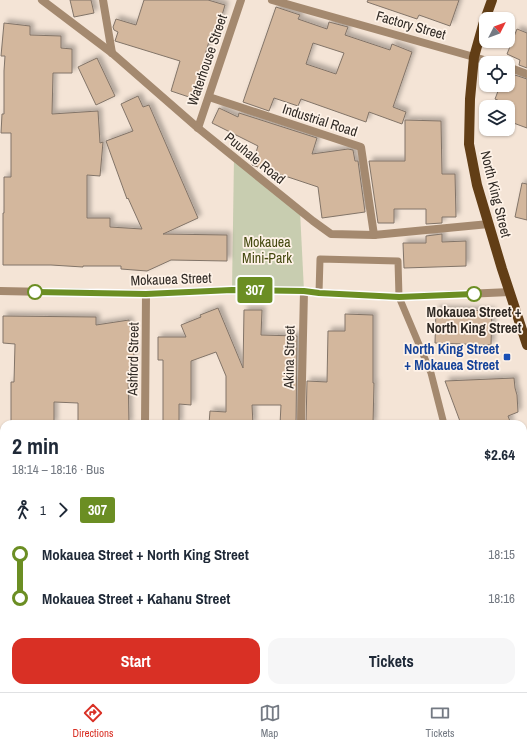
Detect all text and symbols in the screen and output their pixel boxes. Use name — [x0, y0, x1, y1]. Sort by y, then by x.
street label: Factory Street — [374, 6, 448, 44]
street label: Waterhouse Street — [183, 12, 231, 108]
north arrow — [479, 12, 515, 48]
map controls — [479, 12, 515, 136]
button: locate — [479, 56, 515, 92]
street label: Industrial Road — [280, 99, 360, 141]
button: layers — [479, 100, 515, 136]
street label: Puuhale Road — [221, 128, 289, 188]
street label: North King Street — [477, 149, 515, 239]
park label: Mokauea Mini-Park — [242, 233, 292, 267]
street label: Mokauea Street — [130, 269, 212, 289]
line badge: 307 — [232, 277, 278, 303]
text: 307 — [245, 281, 265, 299]
unlabelled marker — [27, 284, 43, 300]
marker: Mokauea Street + North King Street — [466, 286, 482, 302]
place label: Mokauea Street + North King Street — [426, 303, 522, 337]
street label: Ashford Street — [123, 322, 143, 397]
street label: Akina Street — [279, 325, 299, 390]
place label: North King Street + Mokauea Street — [404, 340, 499, 374]
marker: North King Street + Mokauea Street — [502, 352, 512, 362]
text: 2 min — [12, 431, 59, 461]
text: $2.64 — [484, 444, 515, 465]
text: 18:14 – 18:16 · Bus — [12, 461, 104, 478]
icon: walk — [12, 499, 34, 521]
icon: forward — [52, 499, 74, 521]
text: 307 — [88, 501, 107, 519]
text: 1 — [40, 502, 46, 519]
text: Mokauea Street + North King Street — [42, 544, 249, 565]
text: 18:15 — [488, 546, 515, 563]
text: Mokauea Street + Kahanu Street — [42, 588, 230, 609]
text: 18:16 — [488, 590, 515, 607]
button: Start — [12, 638, 260, 684]
button: Tickets — [268, 638, 515, 684]
tab: Directions — [73, 702, 114, 740]
tab: Map — [259, 702, 281, 740]
tab: Tickets — [426, 702, 454, 740]

